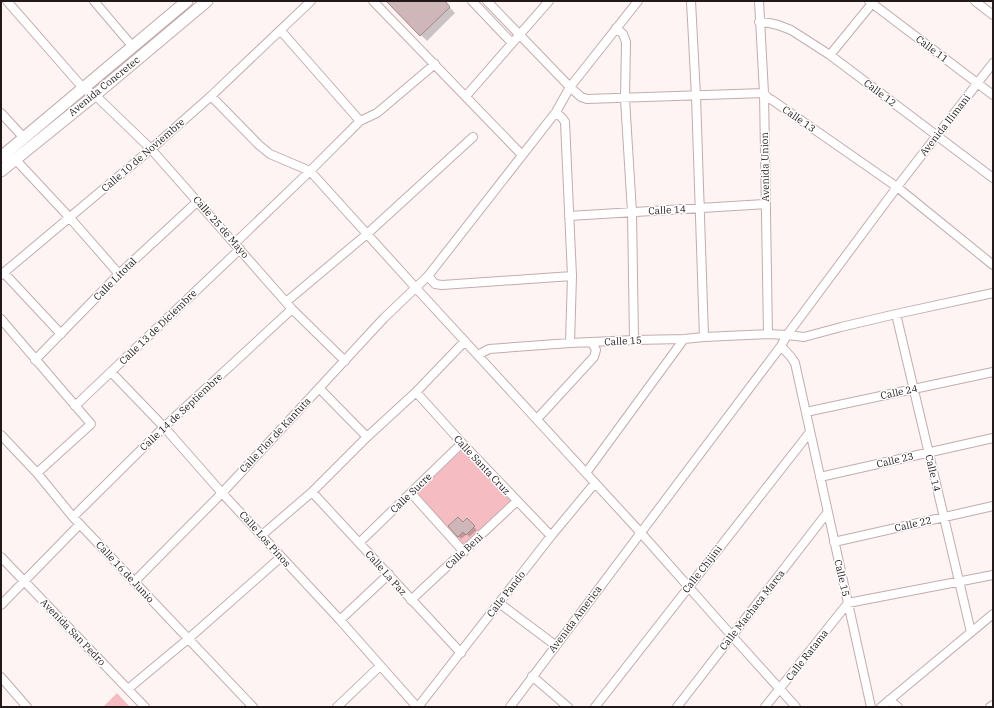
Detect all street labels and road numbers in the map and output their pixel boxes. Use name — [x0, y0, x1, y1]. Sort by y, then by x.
street label: Calle 11 — [913, 33, 951, 65]
street label: Avenida Concretec — [66, 53, 142, 119]
street label: Calle 12 — [861, 77, 899, 109]
street label: Avenida Ilimani — [917, 92, 973, 158]
street label: Calle 13 — [780, 103, 818, 135]
street label: Calle 10 de Noviembre — [99, 115, 187, 195]
street label: Avenida Union — [758, 132, 772, 202]
street label: Calle 25 de Mayo — [190, 193, 252, 261]
street label: Calle 14 — [648, 203, 686, 217]
street label: Calle Litotal — [91, 255, 139, 303]
street label: Calle 13 de Diciembre — [117, 287, 199, 367]
street label: Calle 15 — [604, 334, 642, 348]
street label: Calle 14 de Septiembre — [137, 370, 225, 454]
street label: Calle 24 — [879, 382, 919, 402]
street label: Calle Flor de Kantuta — [237, 394, 314, 475]
street label: Calle Santa Cruz — [451, 432, 513, 498]
street label: Calle 23 — [875, 449, 915, 471]
street label: Calle 14 — [922, 453, 944, 493]
street label: Calle Sucre — [388, 470, 434, 516]
street label: Calle Los Pinos — [237, 508, 294, 570]
street label: Calle 22 — [893, 513, 933, 535]
street label: Calle Beni — [442, 530, 486, 572]
street label: Calle 16 de Junio — [93, 538, 157, 606]
street label: Calle Chijini — [679, 542, 725, 596]
street label: Calle La Paz — [362, 548, 410, 598]
street label: Calle 15 — [831, 558, 853, 598]
street label: Calle Machaca Marca — [716, 567, 788, 653]
street label: Calle Pando — [484, 568, 528, 620]
street label: Avenida America — [546, 583, 605, 655]
street label: Avenida San Pedro — [38, 596, 109, 669]
street label: Calle Ratama — [783, 626, 831, 683]

